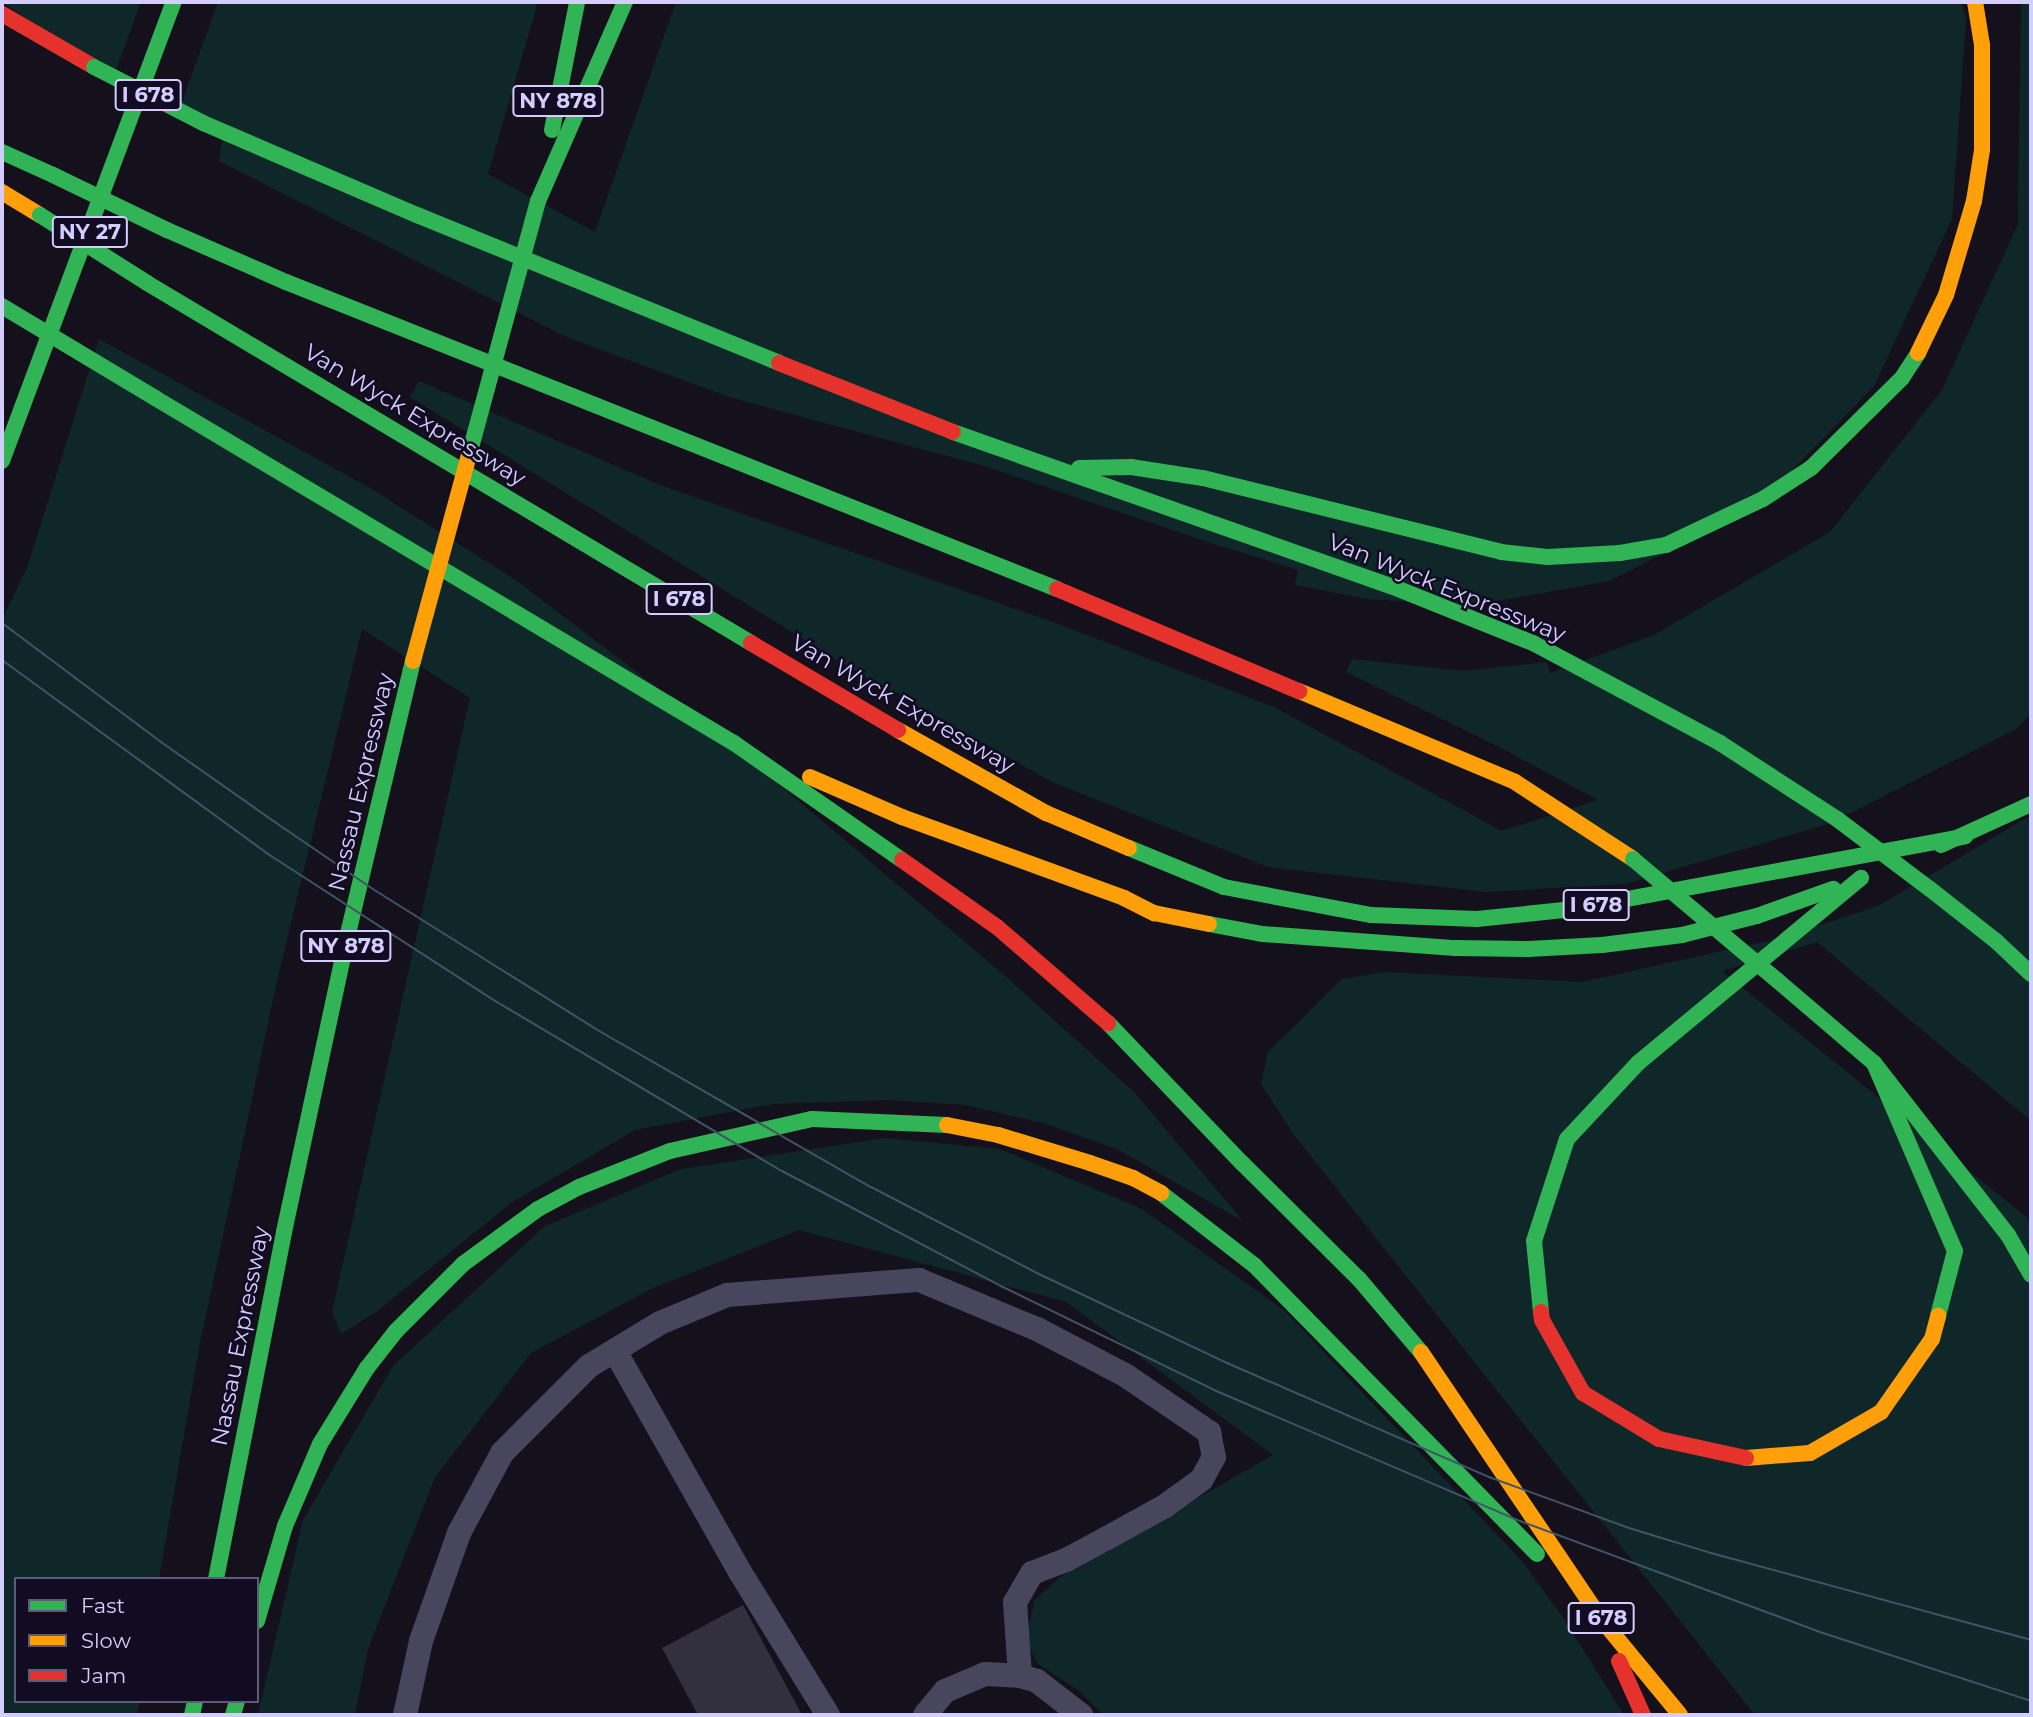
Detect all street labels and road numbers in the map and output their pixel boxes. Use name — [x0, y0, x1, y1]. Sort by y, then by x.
road number: I 678 — [113, 78, 183, 112]
road number: NY 878 — [511, 84, 605, 119]
road number: NY 27 — [52, 215, 128, 250]
street label: Van Wyck Expressway — [299, 338, 531, 492]
street label: Van Wyck Expressway — [1324, 528, 1570, 648]
road number: I 678 — [644, 582, 714, 616]
street label: Van Wyck Expressway — [786, 629, 1020, 779]
street label: Nassau Expressway — [322, 670, 400, 894]
road number: I 678 — [1561, 888, 1631, 922]
road number: NY 878 — [299, 928, 393, 964]
street label: Nassau Expressway — [205, 1224, 275, 1448]
road number: I 678 — [1566, 1600, 1636, 1636]

